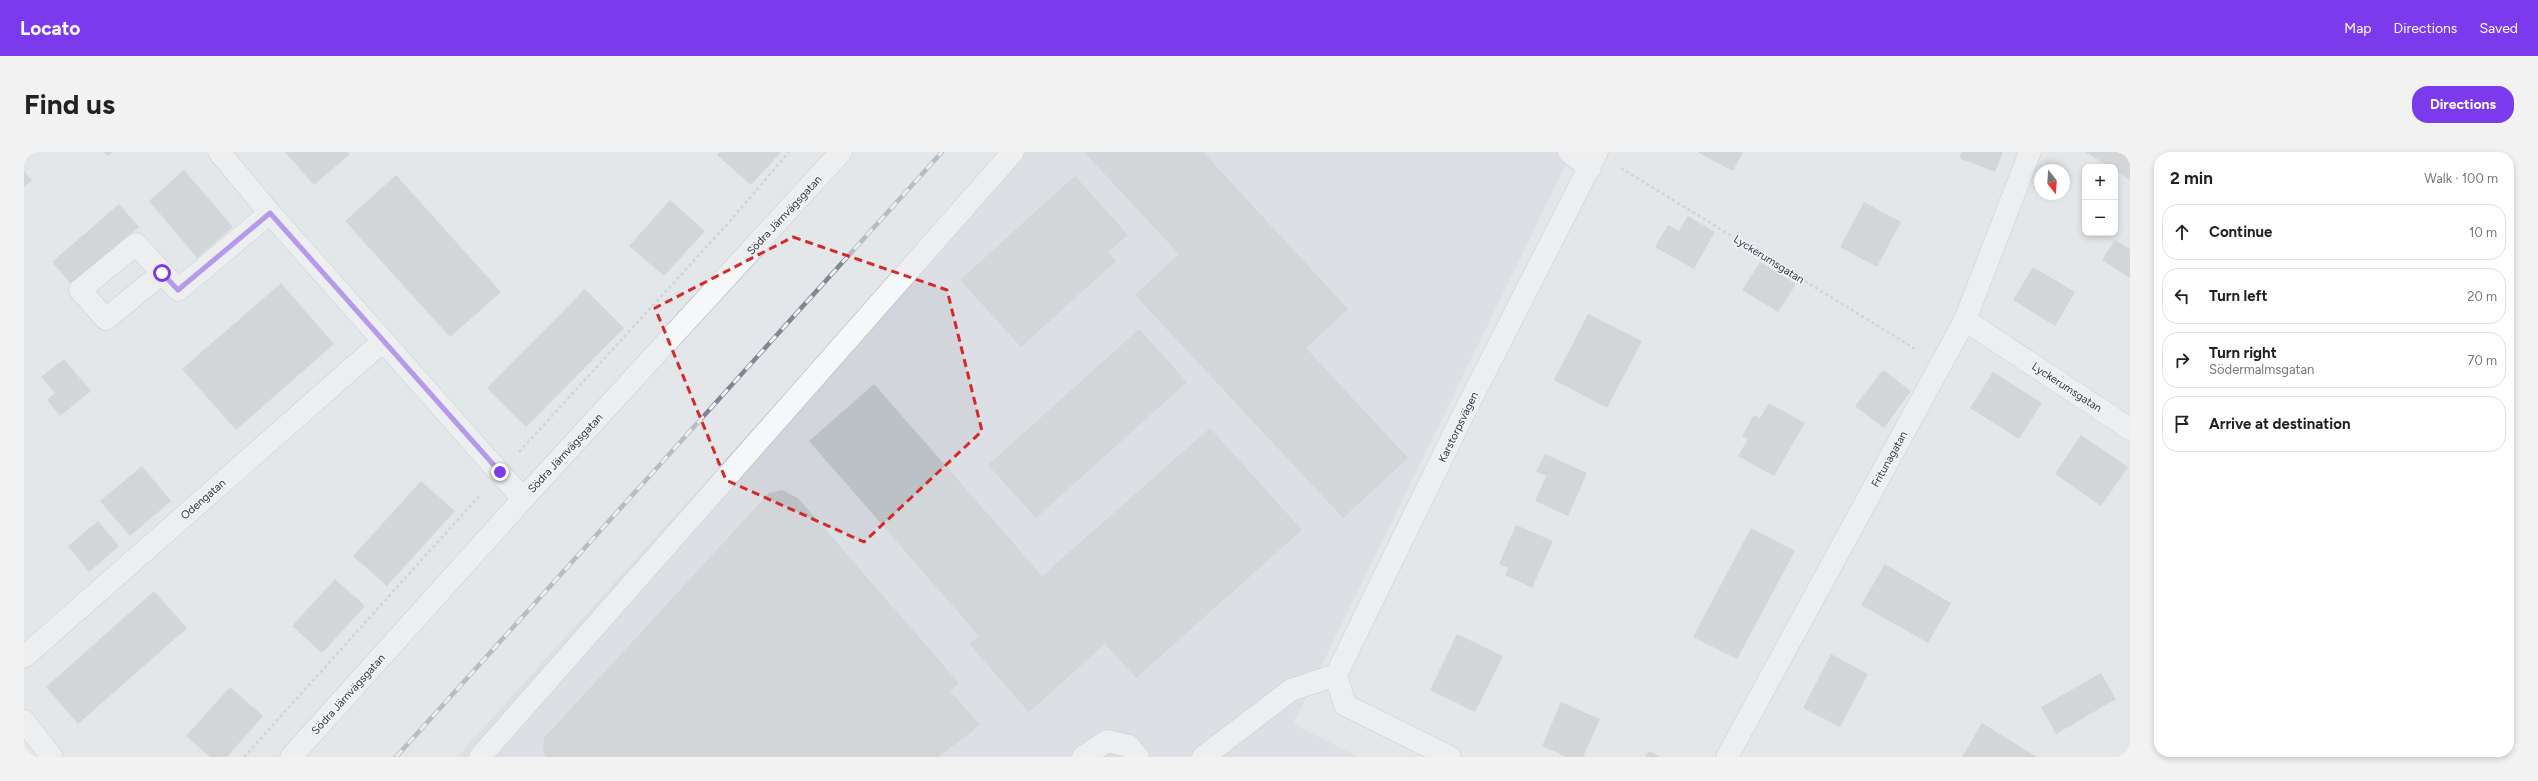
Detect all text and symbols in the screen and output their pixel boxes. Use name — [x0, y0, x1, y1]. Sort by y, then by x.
text: Locato — [20, 17, 80, 40]
text: Map — [2344, 20, 2372, 37]
text: Directions — [2394, 20, 2457, 37]
text: Saved — [2479, 20, 2518, 37]
button: Directions — [2412, 86, 2514, 123]
text: Find us — [24, 87, 115, 121]
north arrow — [2034, 164, 2070, 200]
map controls — [2082, 164, 2118, 236]
button: + — [2082, 164, 2118, 200]
text: 2 min — [2170, 168, 2213, 188]
text: Walk · 100 m — [2424, 171, 2498, 186]
street label: Södra Järnvägsgatan — [744, 173, 824, 258]
button: − — [2082, 200, 2118, 236]
icon: ahead — [2171, 221, 2193, 243]
text: Continue — [2209, 223, 2272, 241]
text: 10 m — [2469, 225, 2497, 240]
street label: Lyckerumsgatan — [1731, 233, 1806, 286]
route start — [153, 264, 171, 282]
icon: left — [2171, 285, 2193, 307]
text: Turn left — [2209, 287, 2267, 305]
text: 20 m — [2467, 289, 2497, 304]
text: Turn right — [2209, 344, 2277, 362]
icon: right — [2171, 349, 2193, 371]
text: 70 m — [2467, 353, 2497, 368]
street label: Lyckerumsgatan — [2029, 360, 2104, 415]
text: Södermalmsgatan — [2209, 362, 2314, 377]
street label: Karstorpsvägen — [1436, 390, 1481, 465]
street label: Södra Järnvägsgatan — [525, 411, 605, 496]
icon: arrive — [2171, 413, 2193, 435]
text: Arrive at destination — [2209, 415, 2350, 433]
street label: Fritunagatan — [1869, 429, 1910, 490]
route end — [491, 463, 509, 481]
street label: Odengatan — [178, 476, 228, 522]
street label: Södra Järnvägsgatan — [309, 652, 388, 737]

